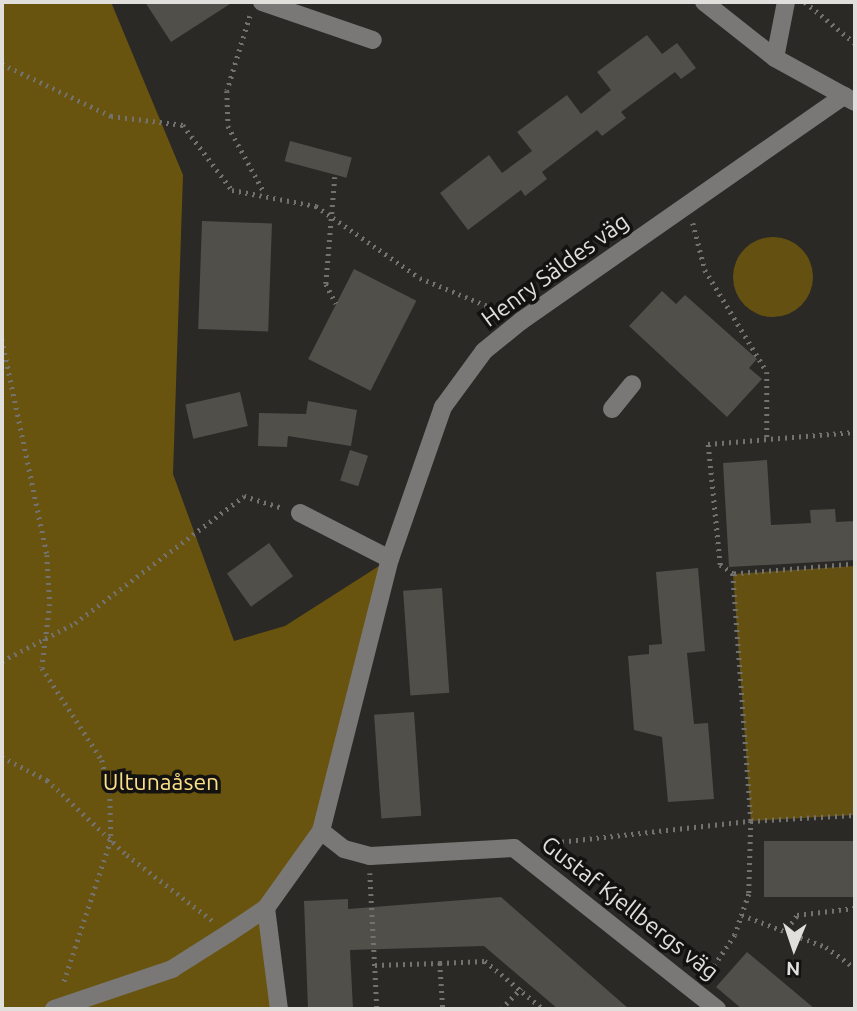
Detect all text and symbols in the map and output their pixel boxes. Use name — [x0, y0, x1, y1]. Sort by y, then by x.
street label: Henry Säldes väg — [476, 207, 634, 333]
park label: Ultunaåsen — [103, 768, 219, 796]
street label: Gustaf Kjellbergs väg — [536, 830, 724, 986]
north arrow — [759, 913, 829, 983]
text: N — [786, 958, 801, 980]

